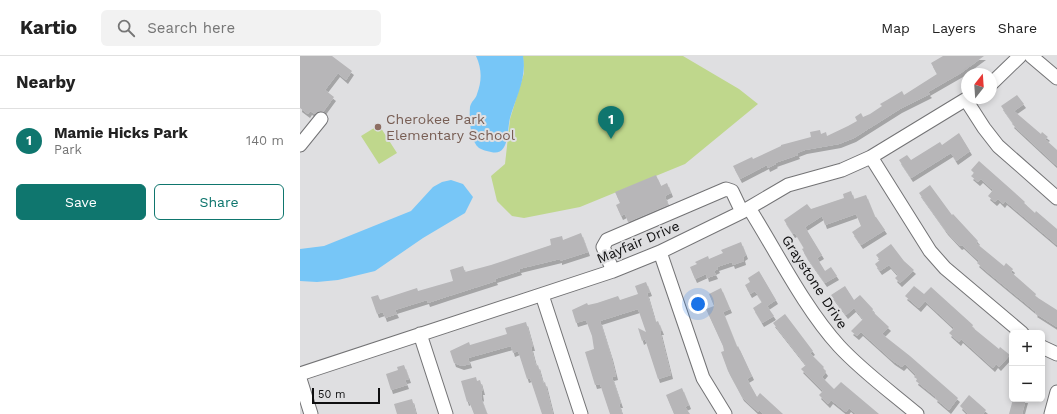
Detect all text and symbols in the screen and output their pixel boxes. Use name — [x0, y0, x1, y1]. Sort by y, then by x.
search box — [101, 10, 381, 46]
text: Kartio — [20, 16, 77, 39]
icon: search — [115, 17, 137, 39]
text: Search here — [147, 19, 235, 37]
text: Map — [881, 20, 910, 36]
text: Layers — [932, 20, 976, 36]
text: Share — [998, 20, 1037, 36]
north arrow — [961, 68, 997, 104]
text: Nearby — [16, 72, 75, 92]
pin: 1 — [598, 106, 624, 139]
place label: Cherokee Park Elementary School — [386, 111, 516, 143]
marker: Cherokee Park Elementary School — [373, 122, 383, 132]
text: Mamie Hicks Park — [54, 124, 188, 142]
text: 1 — [26, 133, 32, 148]
text: 140 m — [246, 133, 284, 148]
text: Park — [54, 142, 82, 157]
button: Save — [16, 184, 146, 220]
button: Share — [154, 184, 284, 220]
street label: Mayfair Drive — [594, 217, 682, 267]
street label: Graystone Drive — [779, 232, 851, 332]
your location — [688, 294, 708, 314]
map controls — [1009, 330, 1045, 402]
button: + — [1009, 330, 1045, 366]
button: − — [1009, 366, 1045, 402]
scale bar — [312, 386, 380, 405]
text: 50 m — [318, 388, 345, 401]

